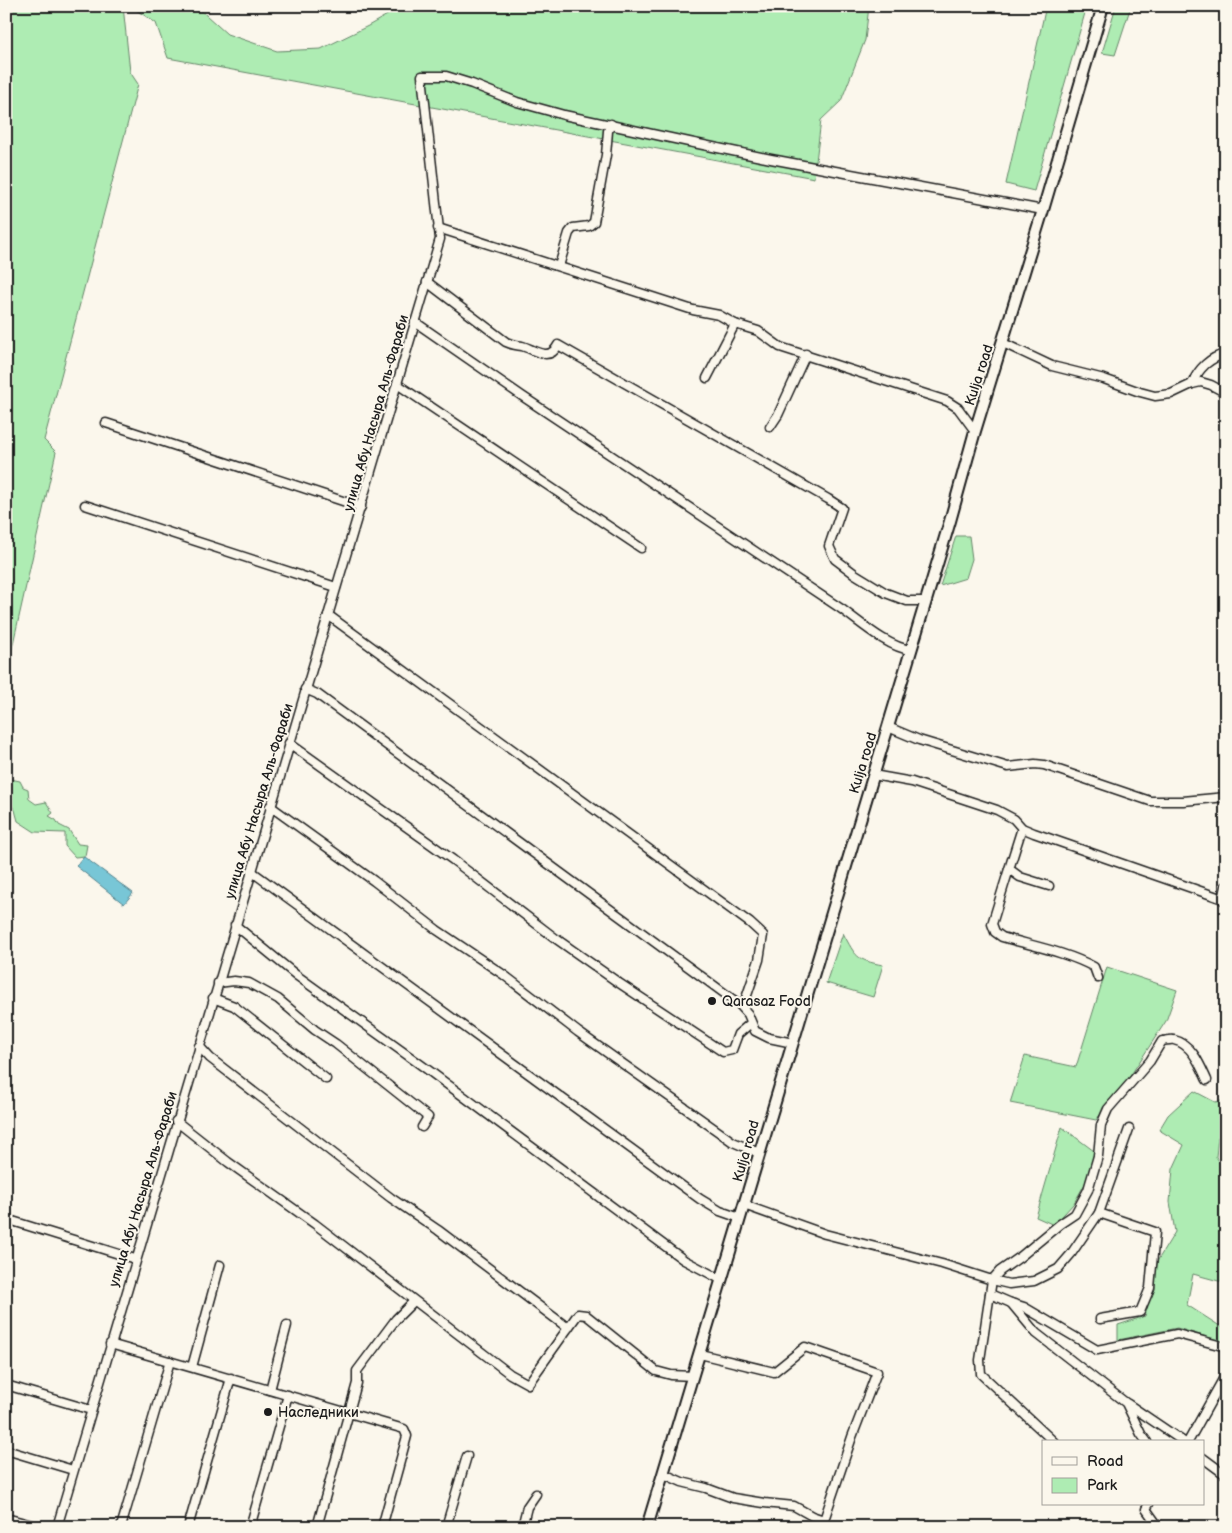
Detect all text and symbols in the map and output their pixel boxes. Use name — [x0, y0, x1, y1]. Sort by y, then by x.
street label: улица Абу Насыра Аль-Фараби — [340, 313, 412, 513]
street label: Kulja road — [961, 342, 997, 408]
street label: улица Абу Насыра Аль-Фараби — [221, 701, 297, 901]
street label: Kulja road — [846, 730, 880, 796]
place label: Qarasaz Food — [722, 993, 811, 1010]
marker: Qarasaz Food — [706, 995, 718, 1007]
street label: улица Абу Насыра Аль-Фараби — [105, 1089, 181, 1289]
street label: Kulja road — [729, 1118, 763, 1184]
place label: Наследники — [278, 1404, 359, 1421]
marker: Наследники — [262, 1406, 274, 1418]
legend — [1042, 1440, 1204, 1506]
text: Road — [1087, 1452, 1123, 1471]
text: Park — [1087, 1476, 1118, 1495]

